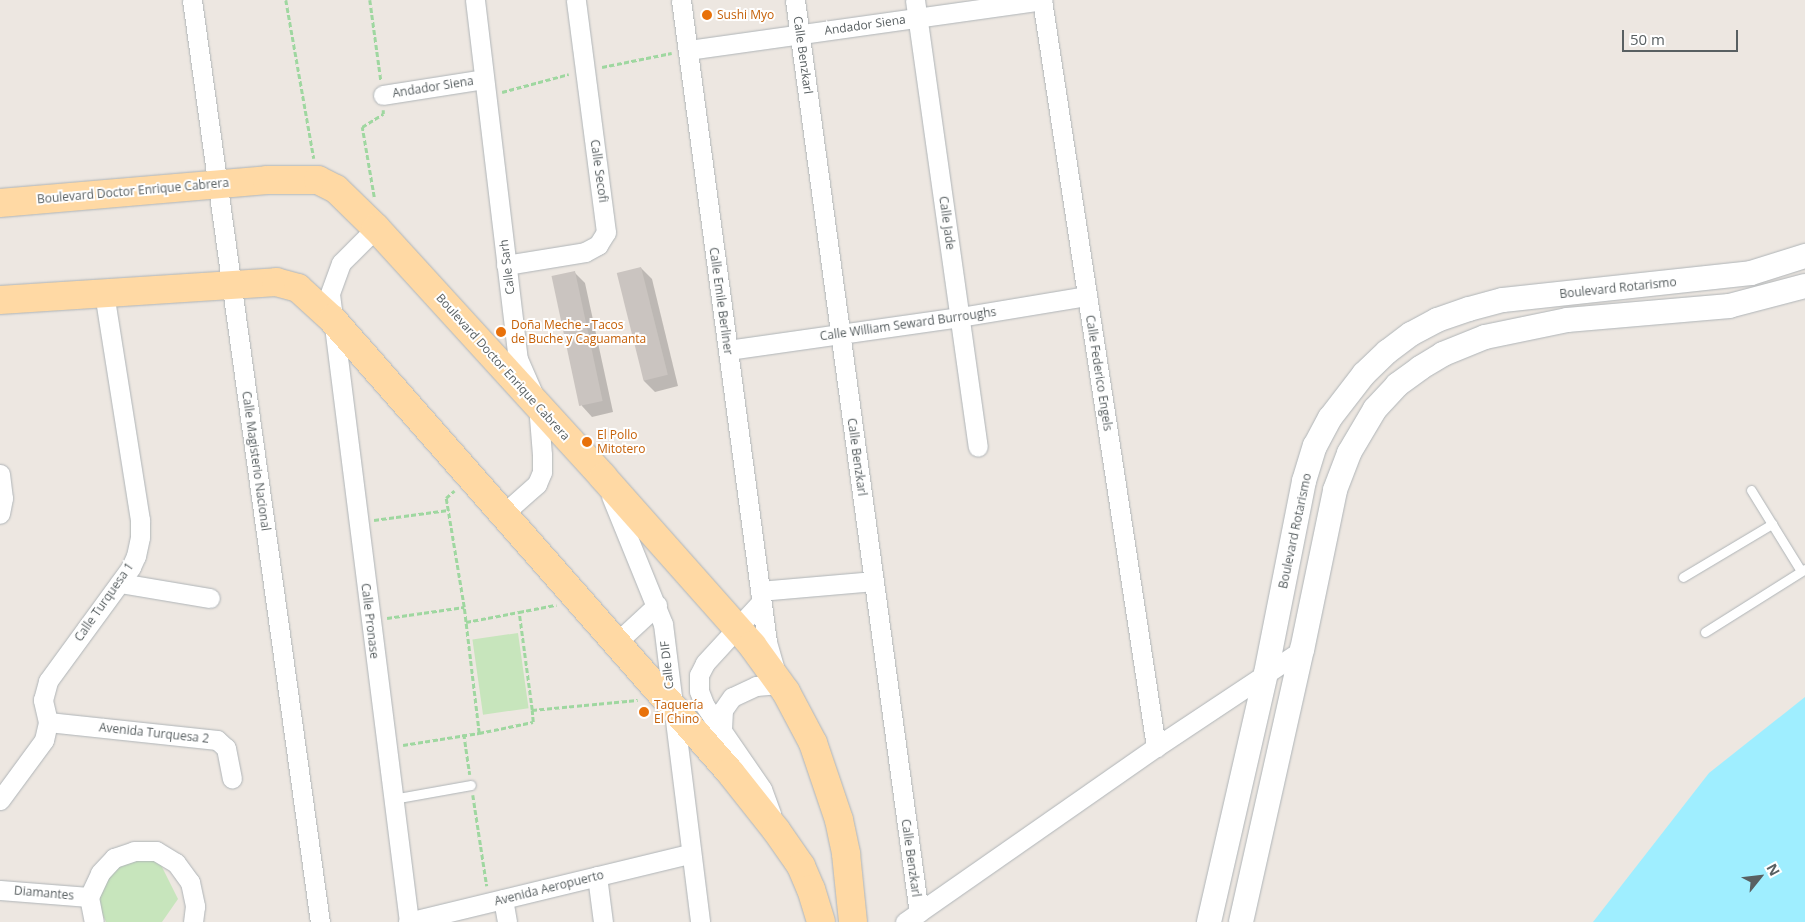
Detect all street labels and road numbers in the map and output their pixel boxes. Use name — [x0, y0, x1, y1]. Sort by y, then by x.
street label: Andador Siena — [823, 12, 907, 38]
street label: Calle Benzkarl — [790, 15, 816, 95]
street label: Andador Siena — [391, 73, 475, 101]
street label: Calle Secofi — [587, 139, 611, 203]
street label: Boulevard Doctor Enrique Cabrera — [36, 175, 230, 207]
street label: Calle Jade — [936, 195, 958, 251]
street label: Calle Sarh — [496, 239, 518, 295]
street label: Calle Emile Berliner — [706, 246, 736, 356]
street label: Boulevard Rotarismo — [1559, 275, 1677, 301]
street label: Boulevard Doctor Enrique Cabrera — [433, 291, 573, 443]
street label: Calle William Seward Burroughs — [819, 304, 997, 344]
street label: Calle Federico Engels — [1083, 314, 1115, 432]
street label: Calle Magisterio Nacional — [239, 390, 273, 532]
street label: Calle Benzkarl — [844, 417, 870, 497]
street label: Boulevard Rotarismo — [1276, 472, 1314, 590]
street label: Calle Turquesa 1 — [71, 560, 137, 644]
street label: Calle Pronase — [358, 582, 382, 660]
street label: Calle DIF — [657, 640, 677, 690]
street label: Avenida Turquesa 2 — [98, 720, 210, 746]
street label: Calle Benzkarl — [898, 818, 924, 898]
street label: Avenida Aeropuerto — [493, 867, 605, 909]
street label: Diamantes — [13, 883, 75, 903]

